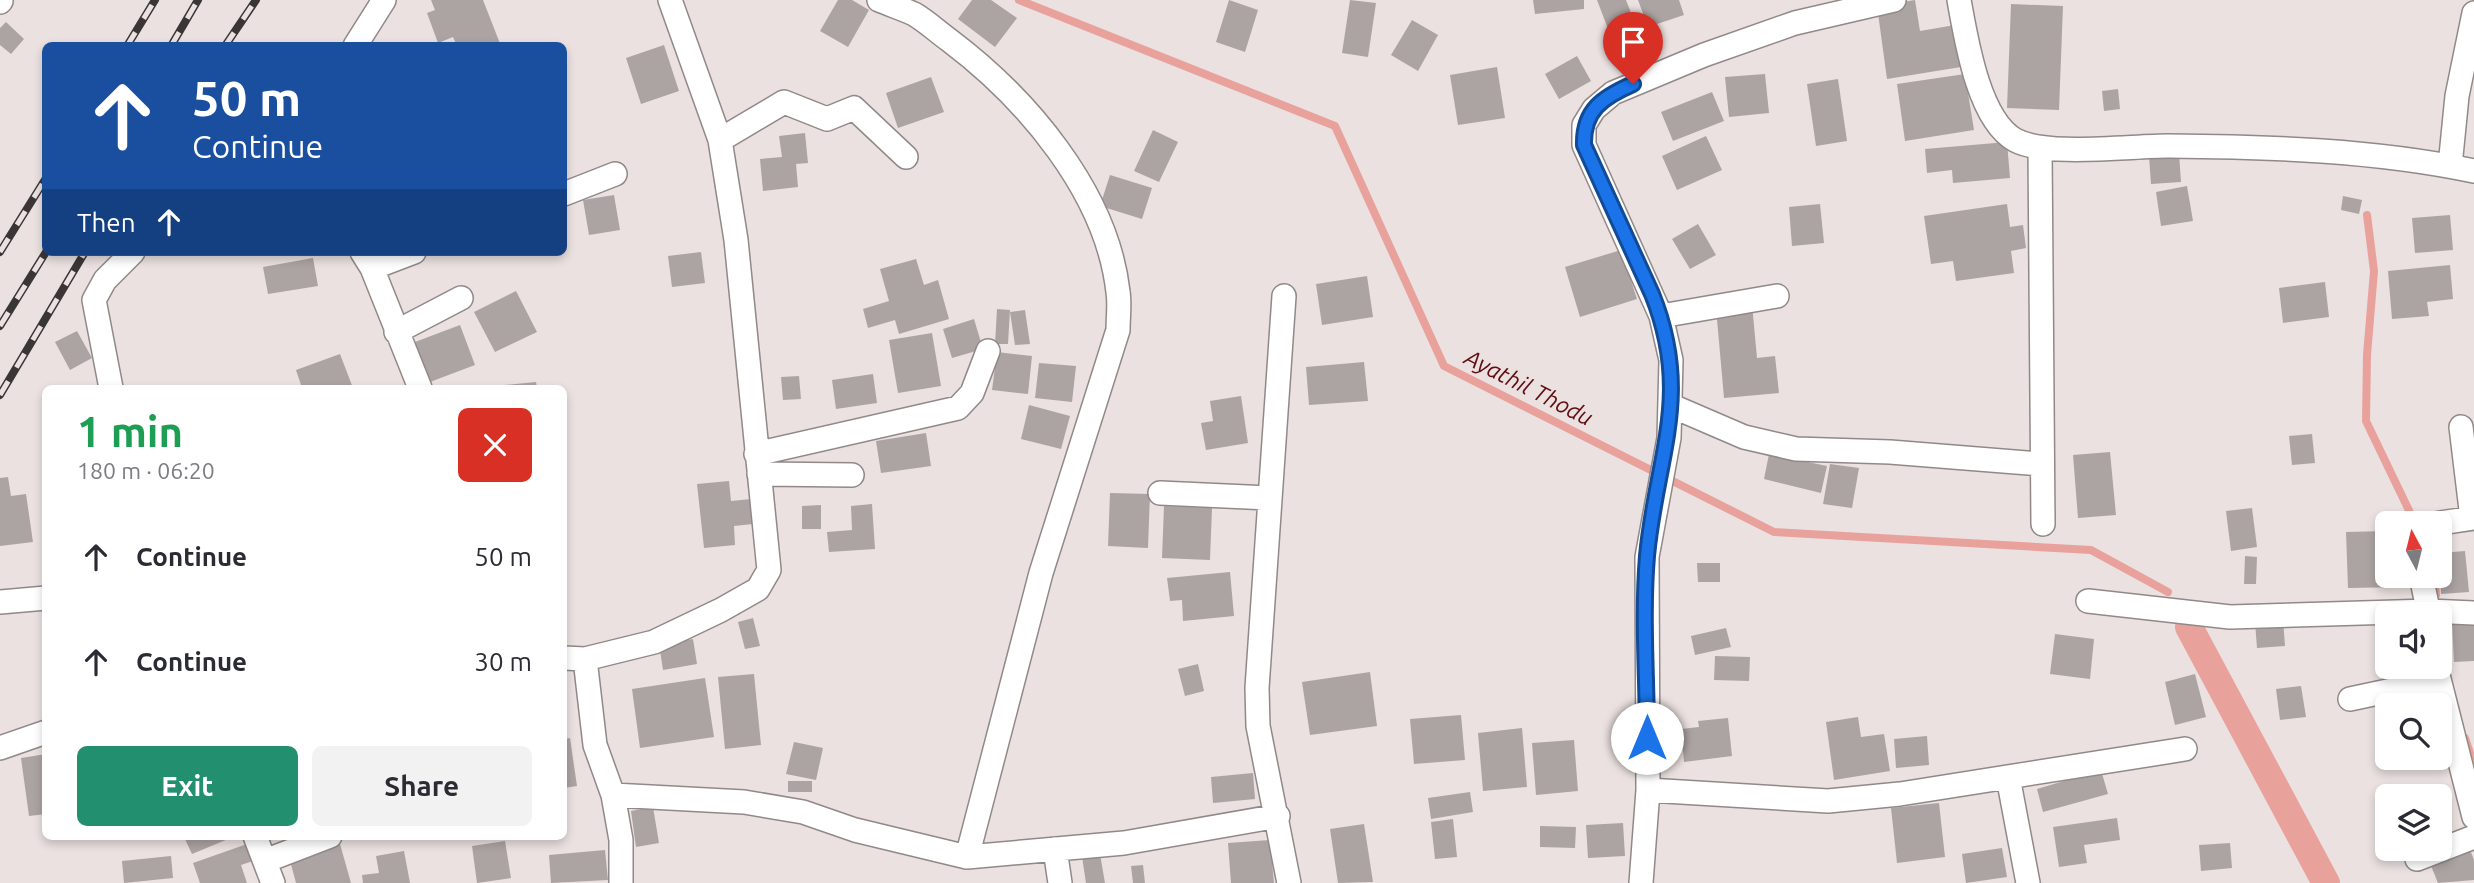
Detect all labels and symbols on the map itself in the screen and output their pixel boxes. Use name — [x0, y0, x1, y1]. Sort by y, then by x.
pin — [1603, 12.0, 1663, 84]
water label: Ayathil Thodu — [1460, 344, 1597, 430]
north arrow — [2375, 511, 2452, 588]
position arrow — [1610, 701, 1684, 775]

